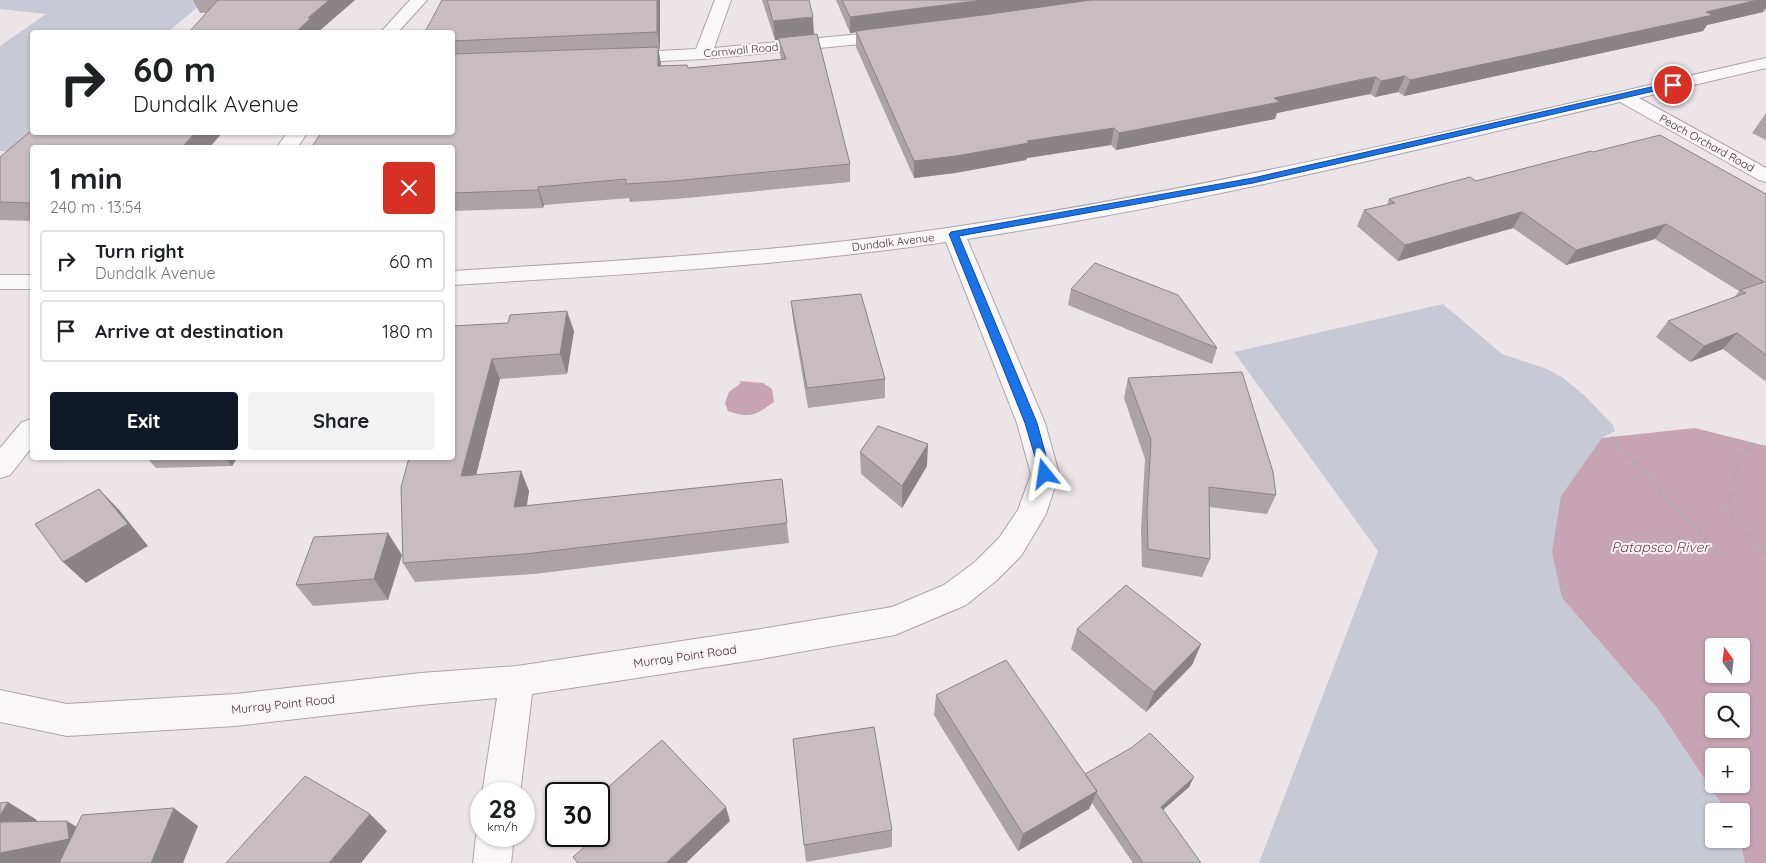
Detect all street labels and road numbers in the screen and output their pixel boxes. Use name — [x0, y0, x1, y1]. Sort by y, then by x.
street label: Cornwall Road — [703, 40, 779, 60]
street label: Peach Orchard Road — [1657, 111, 1757, 175]
street label: Dundalk Avenue — [851, 230, 935, 254]
street label: Murray Point Road — [632, 641, 738, 671]
street label: Murray Point Road — [230, 691, 336, 717]

